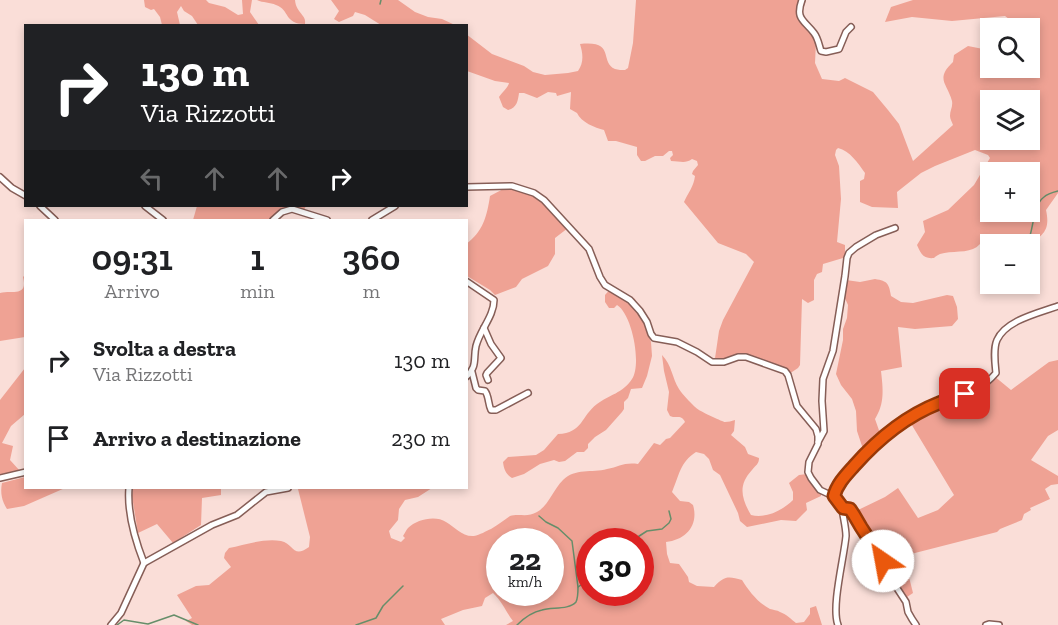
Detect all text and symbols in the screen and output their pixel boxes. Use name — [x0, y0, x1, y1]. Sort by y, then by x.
map controls — [980, 18, 1040, 294]
button: search — [980, 18, 1040, 78]
text: 130 m — [141, 46, 249, 97]
icon: right — [42, 48, 120, 126]
button: layers — [980, 90, 1040, 150]
text: Via Rizzotti — [141, 97, 275, 129]
icon: left — [135, 162, 168, 195]
icon: ahead — [198, 162, 231, 195]
icon: ahead — [261, 162, 294, 195]
icon: right — [324, 162, 357, 195]
button: + — [980, 162, 1040, 222]
button: − — [980, 234, 1040, 294]
text: 09:31 — [91, 236, 173, 279]
text: 1 — [250, 236, 265, 279]
text: 360 — [342, 236, 401, 279]
text: Arrivo — [105, 279, 160, 303]
text: min — [240, 279, 275, 303]
text: m — [363, 279, 380, 303]
text: Svolta a destra — [93, 335, 236, 362]
icon: right — [42, 344, 75, 377]
text: 130 m — [394, 347, 450, 374]
text: Via Rizzotti — [93, 362, 193, 386]
pin — [939, 368, 990, 419]
icon: arrive — [948, 377, 981, 410]
icon: arrive — [42, 422, 75, 455]
text: Arrivo a destinazione — [93, 425, 301, 452]
text: 230 m — [391, 425, 450, 452]
speed limit sign: 30 — [576, 528, 654, 606]
position arrow — [851, 529, 915, 593]
text: 22 — [509, 542, 541, 578]
text: km/h — [508, 573, 542, 591]

